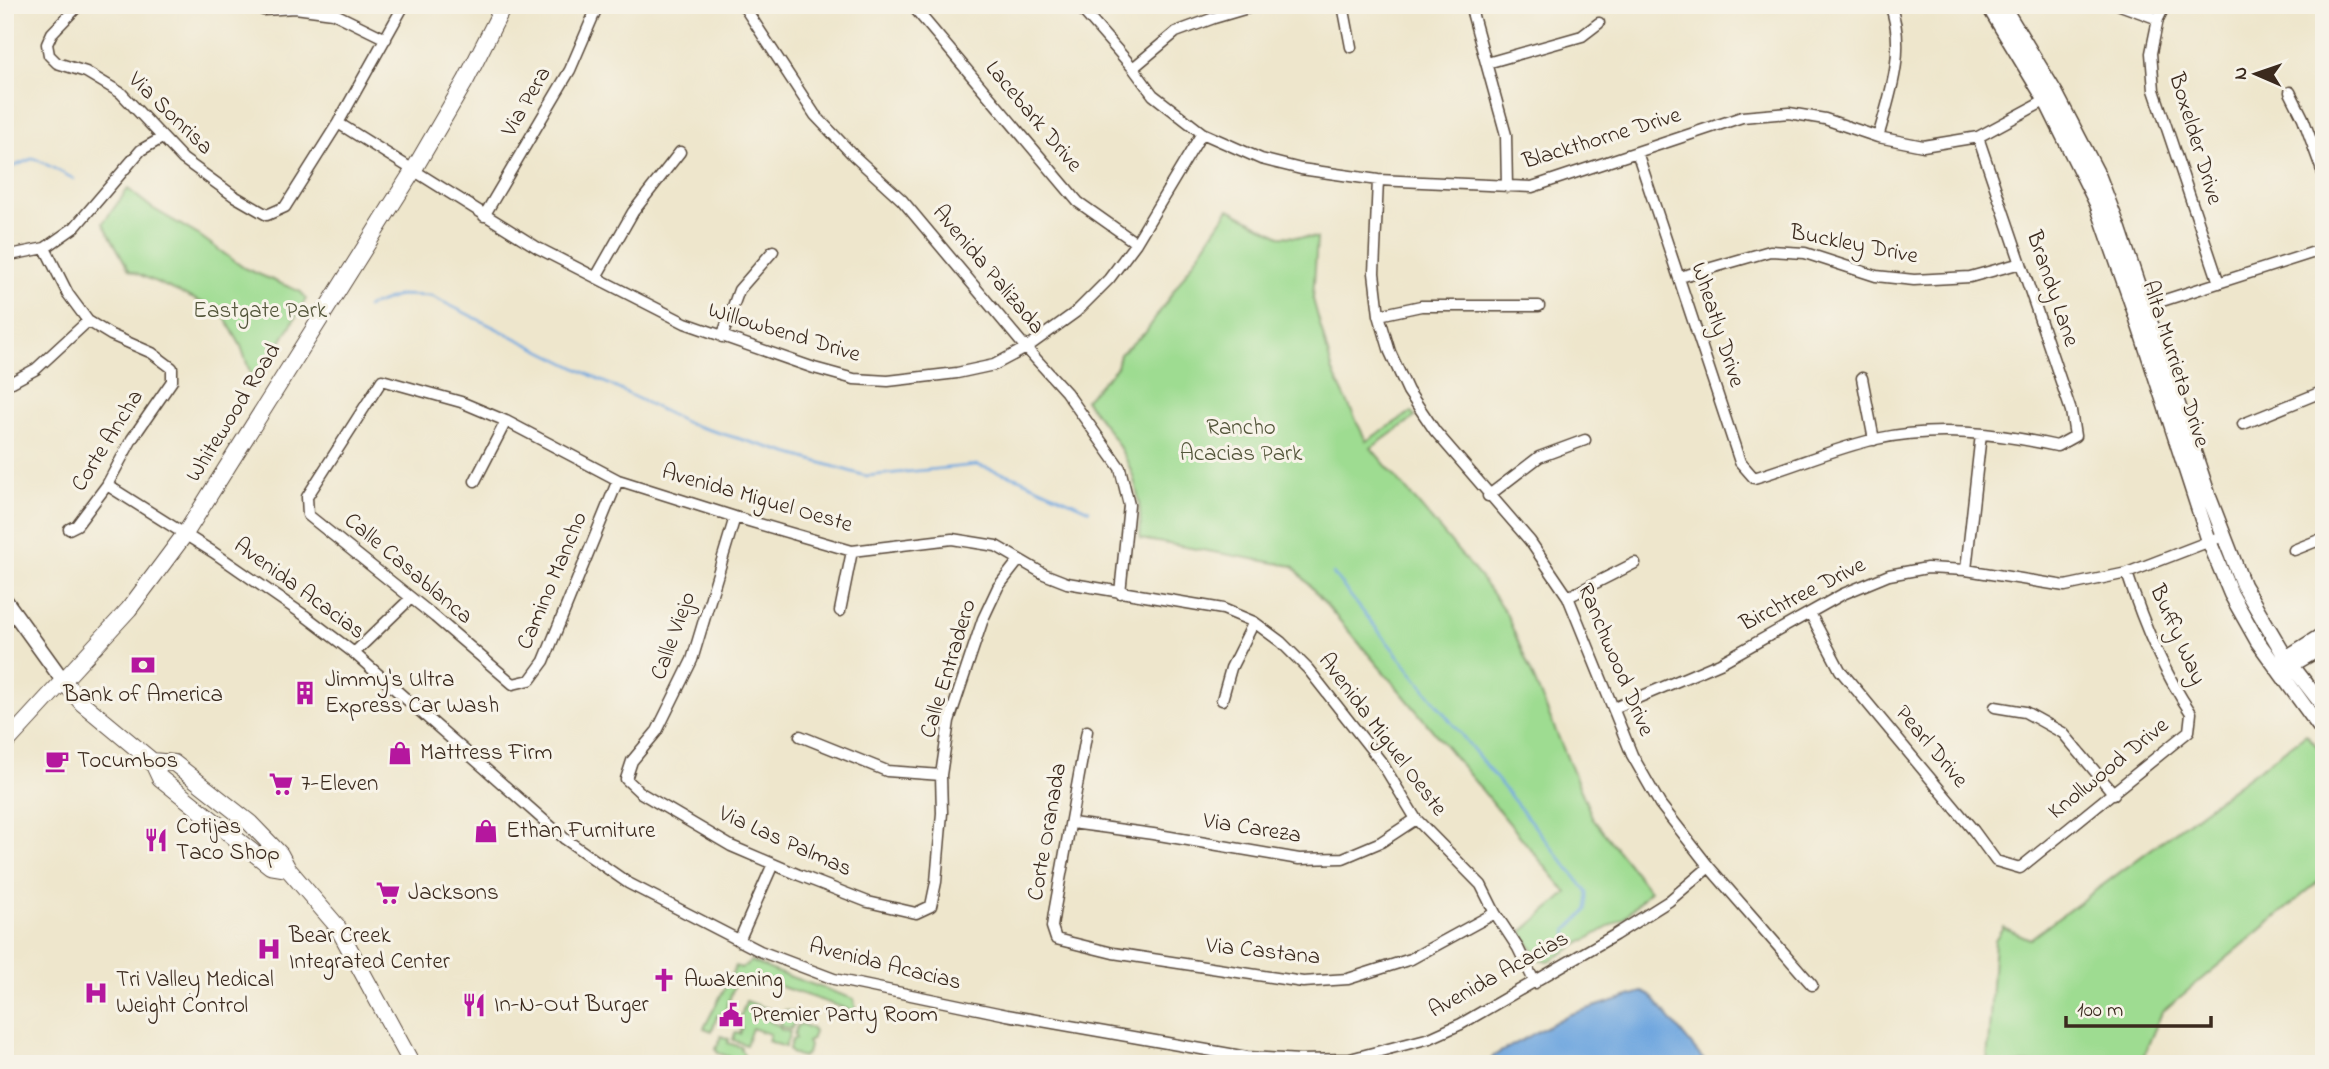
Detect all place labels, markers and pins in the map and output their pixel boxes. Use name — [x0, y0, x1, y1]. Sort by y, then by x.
bank icon: Bank of America — [129, 651, 157, 679]
place label: Jimmy's Ultra Express Car Wash — [325, 664, 499, 723]
place label: Bank of America — [62, 679, 223, 712]
building icon: Jimmy's Ultra Express Car Wash — [291, 679, 319, 707]
place label: Mattress Firm — [420, 737, 552, 770]
shop icon: Mattress Firm — [386, 739, 414, 767]
place label: Tocumbos — [77, 745, 178, 778]
cafe icon: Tocumbos — [43, 747, 71, 775]
place label: 7-Eleven — [301, 768, 378, 801]
supermarket icon: 7-Eleven — [267, 770, 295, 798]
place label: Cotijas Taco Shop — [176, 811, 280, 870]
place label: Ethan Furniture — [506, 815, 656, 848]
shop icon: Ethan Furniture — [472, 817, 500, 845]
restaurant icon: Cotijas Taco Shop — [142, 826, 170, 854]
place label: Jacksons — [408, 877, 499, 910]
supermarket icon: Jacksons — [374, 879, 402, 907]
place label: Bear Creek Integrated Center — [288, 920, 451, 980]
hospital icon: Bear Creek Integrated Center — [255, 935, 283, 963]
place label: Tri Valley Medical Weight Control — [116, 964, 274, 1024]
place label: Awakening — [684, 964, 783, 998]
church icon: Awakening — [650, 966, 678, 994]
hospital icon: Tri Valley Medical Weight Control — [82, 979, 110, 1007]
place label: In-N-Out Burger — [494, 989, 650, 1023]
restaurant icon: In-N-Out Burger — [460, 991, 488, 1019]
place label: Premier Party Room — [751, 999, 938, 1034]
public building icon: Premier Party Room — [717, 1001, 745, 1029]

